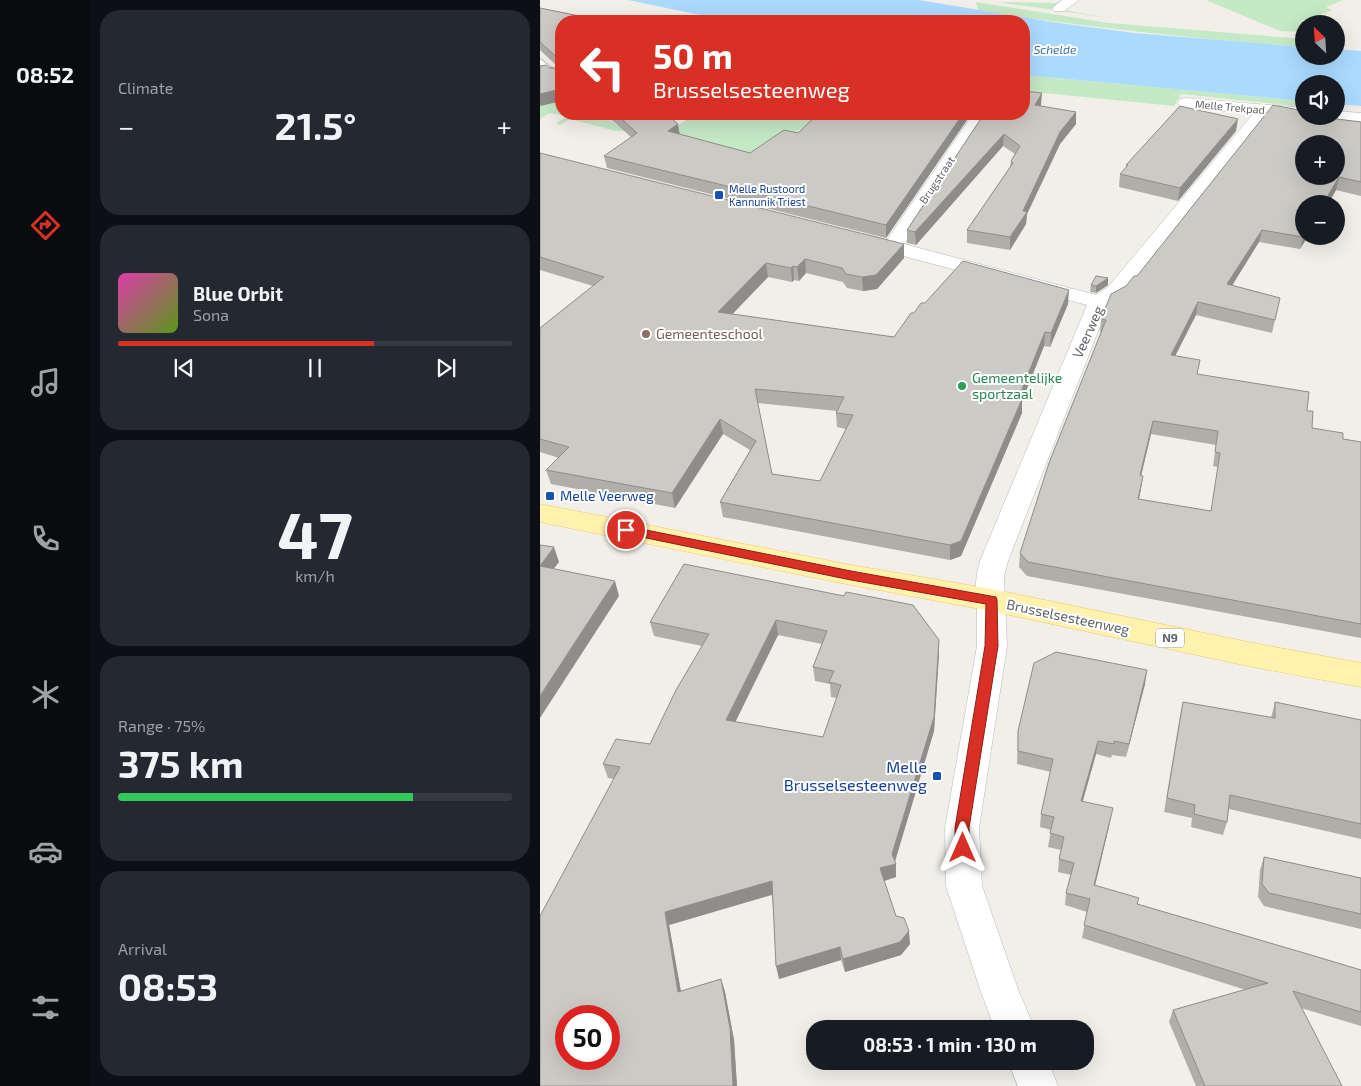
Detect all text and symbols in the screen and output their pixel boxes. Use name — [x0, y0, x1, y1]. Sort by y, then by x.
north arrow — [1295, 15, 1345, 65]
map controls — [1295, 15, 1345, 245]
text: 50 m — [653, 34, 733, 76]
icon: left — [570, 35, 635, 100]
water label: Schelde — [1034, 42, 1077, 56]
text: 08:52 — [16, 61, 74, 87]
button: sound — [1295, 75, 1345, 125]
text: Brusselsesteenweg — [653, 76, 850, 102]
text: Climate — [118, 78, 173, 97]
street label: Melle Trekpad — [1195, 97, 1266, 116]
text: 21.5° — [275, 102, 356, 148]
text: − — [118, 109, 134, 143]
text: + — [497, 109, 512, 143]
button: + — [1295, 135, 1345, 185]
street label: Brugstraat — [916, 154, 957, 206]
place label: Melle Rustoord Kannunik Triest — [729, 182, 806, 208]
marker: Melle Rustoord Kannunik Triest — [713, 189, 725, 201]
button: − — [1295, 195, 1345, 245]
icon: directions — [28, 208, 63, 243]
text: Blue Orbit — [193, 282, 283, 305]
street label: Veerweg — [1068, 303, 1107, 361]
text: Sona — [193, 305, 229, 324]
place label: Gemeenteschool — [656, 325, 764, 342]
marker: Gemeenteschool — [640, 328, 652, 340]
icon: previous — [170, 354, 198, 382]
icon: pause — [301, 354, 329, 382]
icon: next — [432, 354, 460, 382]
icon: music — [28, 365, 63, 400]
place label: Gemeentelijke sportzaal — [972, 369, 1062, 402]
marker: Gemeentelijke sportzaal — [956, 380, 968, 392]
place label: Melle Veerweg — [560, 487, 654, 504]
marker: Melle Veerweg — [544, 490, 556, 502]
text: 47 — [277, 494, 353, 572]
pin — [605, 509, 647, 551]
icon: arrive — [612, 516, 640, 544]
icon: phone — [28, 521, 63, 556]
text: km/h — [295, 566, 335, 585]
street label: Brusselsesteenweg — [1005, 595, 1131, 638]
road number: N9 — [1156, 628, 1184, 648]
icon: climate — [28, 677, 63, 712]
text: Range · 75% — [118, 716, 205, 735]
text: 375 km — [118, 740, 244, 786]
place label: Melle Brusselsesteenweg — [784, 757, 927, 794]
marker: Melle Brusselsesteenweg — [931, 770, 943, 782]
position arrow — [936, 821, 988, 873]
icon: car — [28, 834, 63, 869]
text: Arrival — [118, 939, 167, 958]
text: 08:53 — [118, 963, 218, 1009]
icon: filters — [28, 990, 63, 1025]
speed limit sign: 50 — [555, 1005, 620, 1070]
text: 08:53 · 1 min · 130 m — [863, 1033, 1037, 1056]

